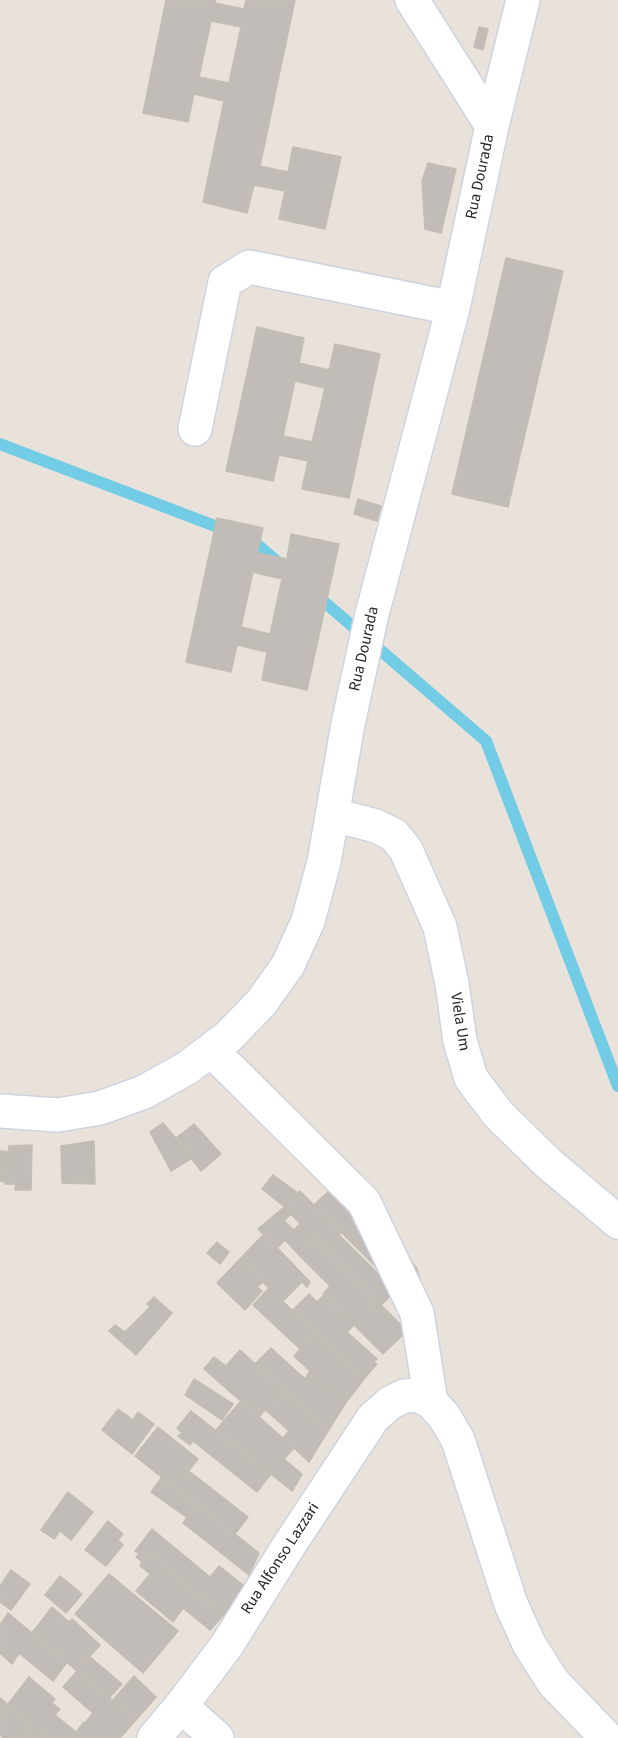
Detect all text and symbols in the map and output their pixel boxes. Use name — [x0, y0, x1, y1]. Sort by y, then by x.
street label: Rua Dourada — [463, 133, 499, 221]
street label: Rua Dourada — [346, 605, 384, 693]
street label: Viela Um — [445, 991, 473, 1053]
street label: Rua Alfonso Lazzari — [238, 1500, 324, 1618]

